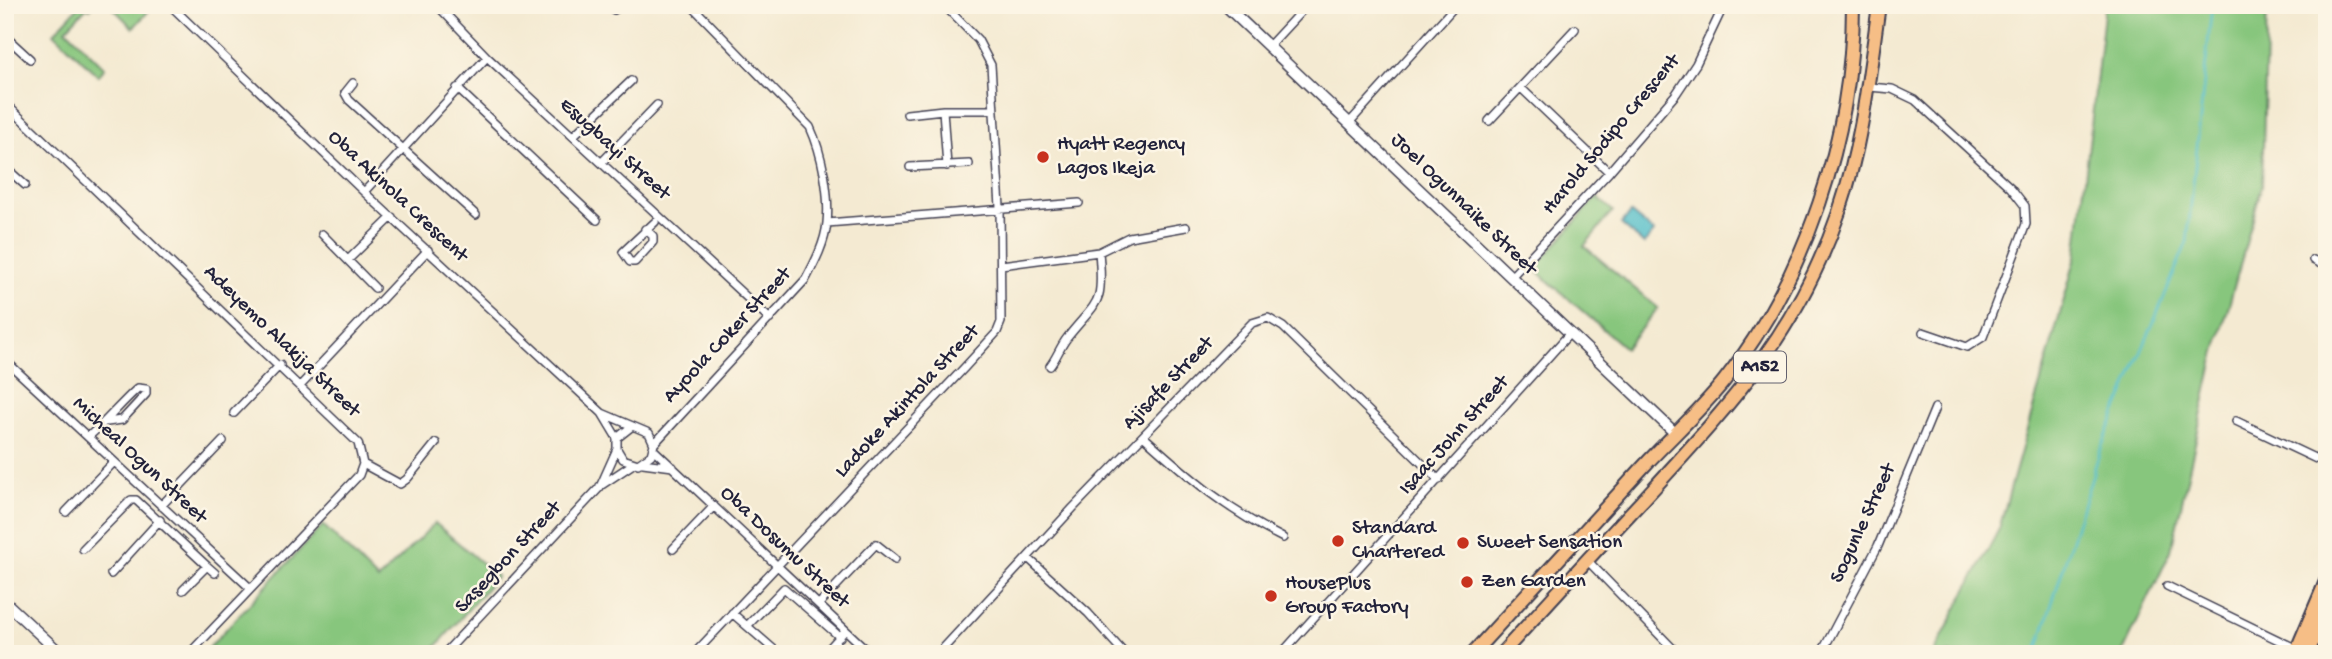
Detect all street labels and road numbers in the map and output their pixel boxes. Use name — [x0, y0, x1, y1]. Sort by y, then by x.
street label: Harold Sodipo Crescent — [1538, 48, 1688, 220]
street label: Esugbayi Street — [553, 93, 677, 208]
street label: Oba Akinola Crescent — [322, 126, 474, 270]
street label: Joel Ogunnaike Street — [1384, 129, 1543, 283]
street label: Adeyemo Alakija Street — [197, 260, 367, 425]
street label: Ayoola Coker Street — [659, 261, 799, 409]
street label: Ladoke Akintola Street — [830, 318, 987, 484]
street label: Ajisafe Street — [1118, 330, 1222, 436]
road number: A152 — [1734, 352, 1786, 382]
street label: Isaac John Street — [1395, 369, 1517, 501]
street label: Micheal Ogun Street — [66, 392, 213, 531]
street label: Sogunle Street — [1825, 458, 1904, 588]
street label: Oba Dosumu Street — [714, 481, 856, 616]
street label: Sasegbon Street — [450, 495, 569, 619]

